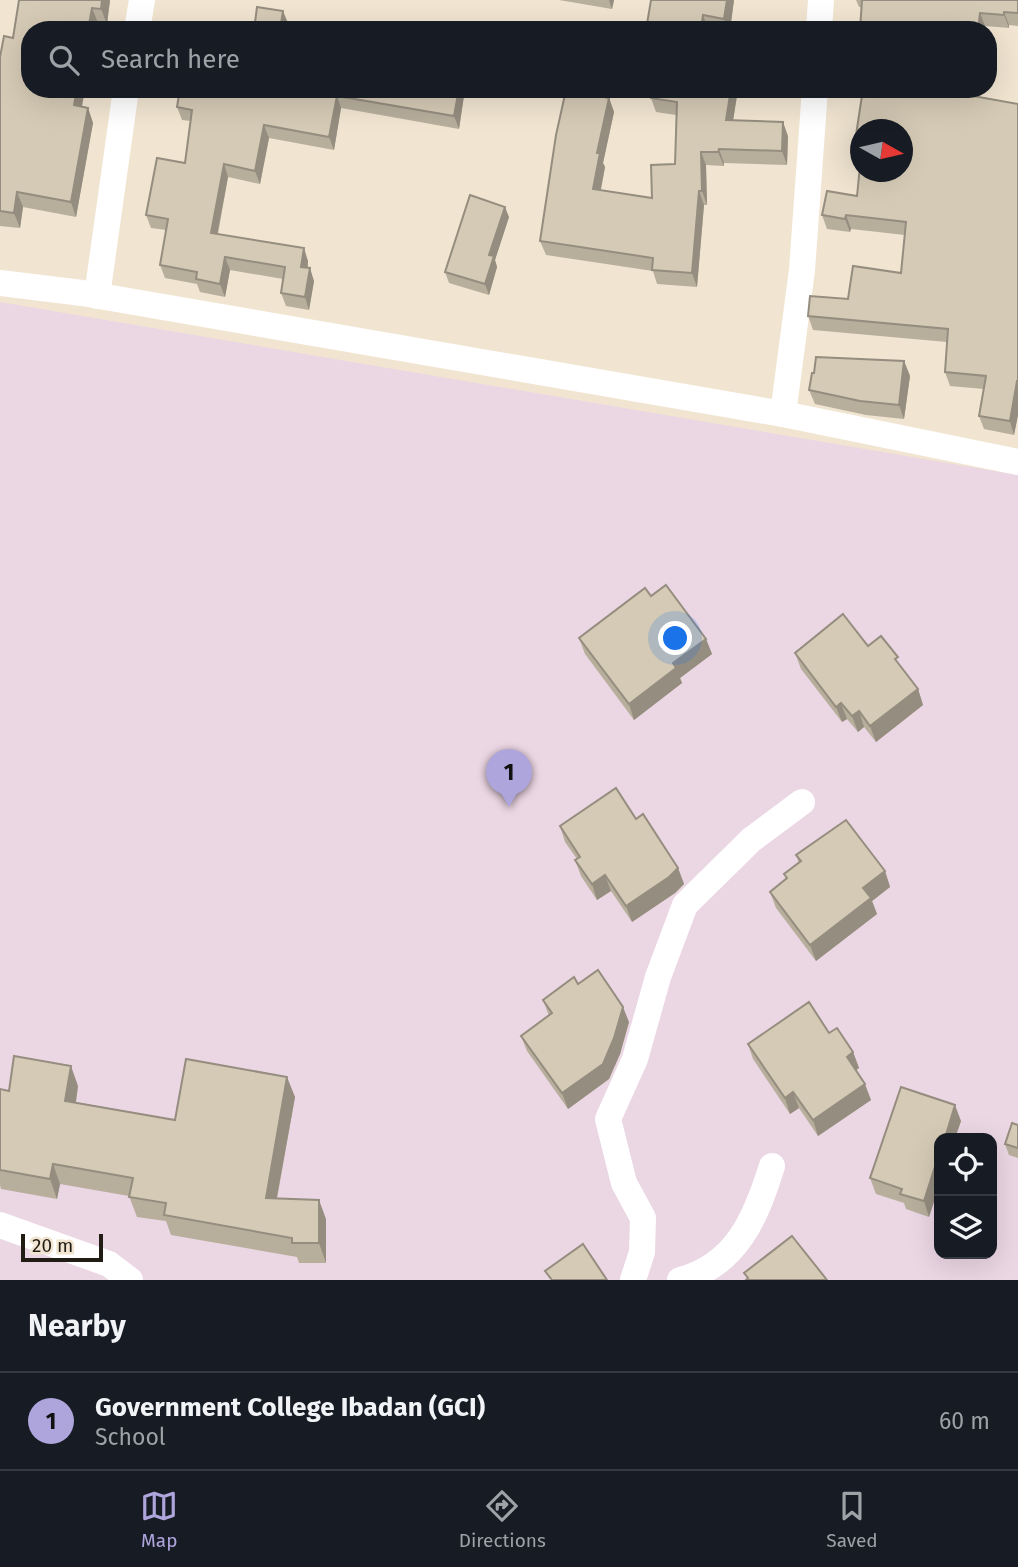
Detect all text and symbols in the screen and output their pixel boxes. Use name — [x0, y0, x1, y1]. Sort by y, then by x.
search box — [21, 21, 997, 98]
icon: search — [45, 41, 83, 79]
text: Search here — [101, 44, 240, 75]
north arrow — [850, 119, 913, 182]
your location — [658, 621, 692, 655]
pin: 1 — [486, 749, 532, 807]
map controls — [934, 1133, 997, 1259]
button: locate — [934, 1133, 997, 1196]
button: layers — [934, 1196, 997, 1259]
scale bar — [21, 1231, 103, 1263]
text: 20 m — [32, 1234, 73, 1257]
text: Nearby — [28, 1308, 126, 1344]
text: Government College Ibadan (GCI) — [95, 1392, 485, 1423]
text: 1 — [46, 1407, 56, 1435]
text: 60 m — [939, 1407, 990, 1435]
text: School — [95, 1423, 166, 1451]
tab: Map — [140, 1487, 178, 1552]
tab: Directions — [459, 1487, 546, 1552]
tab: Saved — [826, 1487, 878, 1552]

